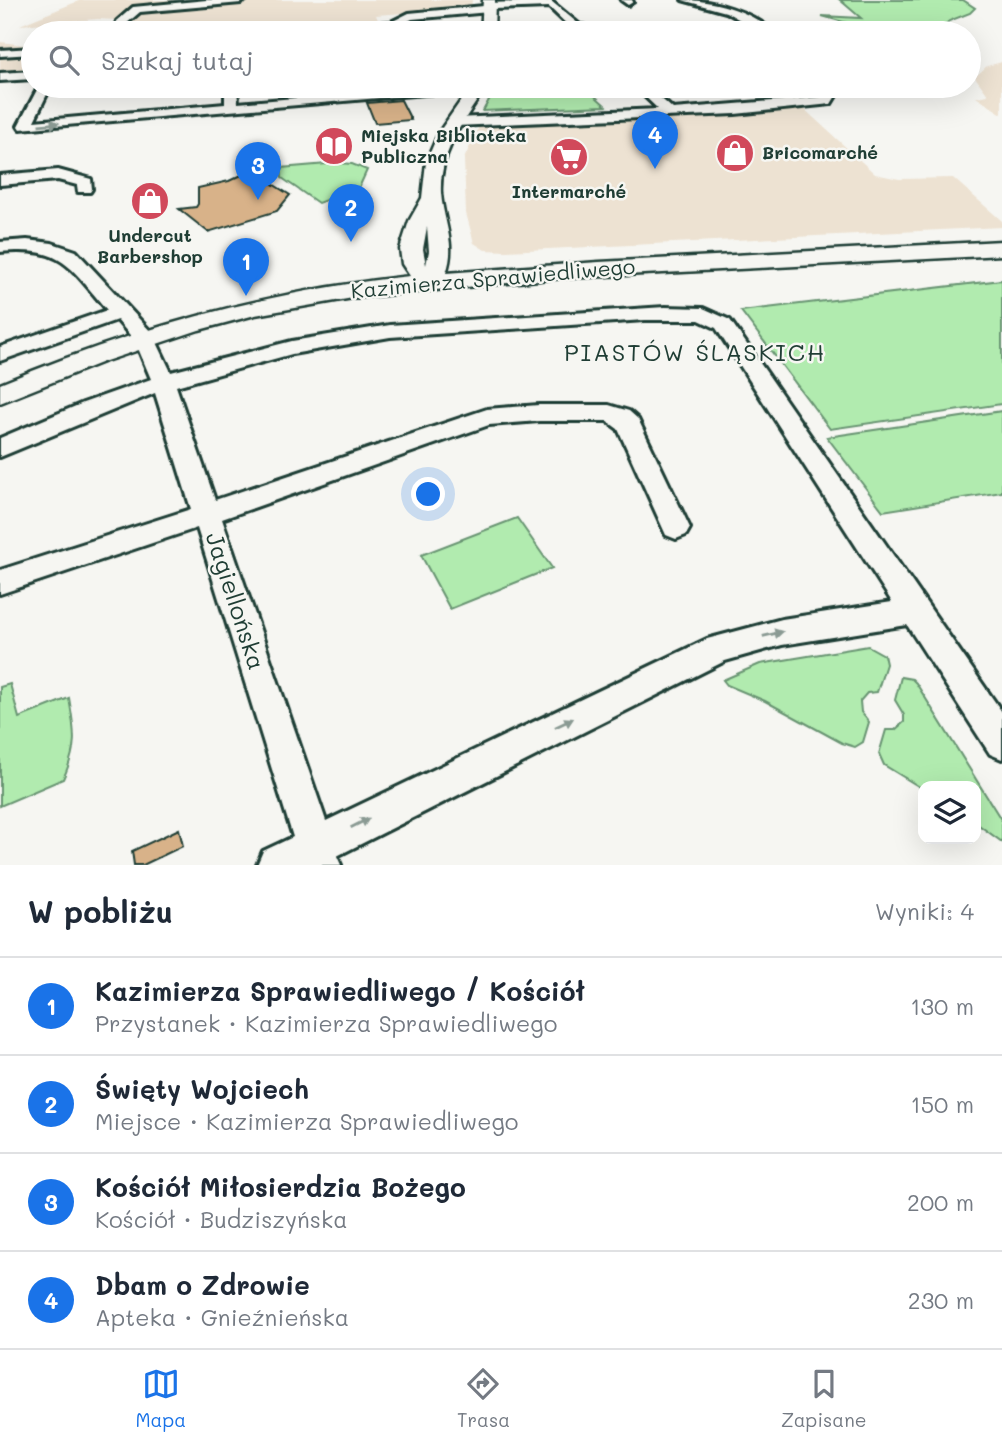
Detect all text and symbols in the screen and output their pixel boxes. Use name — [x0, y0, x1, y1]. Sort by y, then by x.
search box — [21, 21, 981, 98]
icon: search — [45, 41, 83, 79]
text: Szukaj tutaj — [101, 43, 253, 77]
pin: 4 — [632, 111, 678, 169]
one-way arrow — [38, 118, 60, 129]
place label: Miejska Biblioteka Publiczna — [361, 123, 526, 168]
library icon: Miejska Biblioteka Publiczna — [313, 125, 355, 167]
shop icon: Bricomarché — [714, 132, 756, 174]
supermarket icon: Intermarché — [548, 136, 590, 178]
place label: Bricomarché — [762, 140, 878, 164]
pin: 3 — [235, 142, 281, 200]
place label: Intermarché — [512, 179, 626, 203]
shop icon: Undercut Barbershop — [129, 180, 171, 222]
pin: 2 — [328, 184, 374, 242]
place label: Undercut Barbershop — [97, 223, 203, 268]
pin: 1 — [223, 238, 269, 296]
street label: Kazimierza Sprawiedliwego — [350, 252, 636, 303]
district label: PIASTÓW ŚLĄSKICH — [564, 336, 826, 367]
your location — [411, 477, 445, 511]
street label: Jagiellońska — [200, 528, 273, 673]
one-way arrow — [762, 629, 784, 640]
one-way arrow — [554, 717, 574, 728]
map controls — [918, 781, 981, 844]
button: layers — [918, 781, 981, 844]
one-way arrow — [350, 817, 370, 829]
text: W pobliżu — [28, 891, 173, 931]
text: Wyniki: 4 — [875, 896, 974, 926]
text: Kazimierza Sprawiedliwego / Kościół — [95, 974, 585, 1008]
text: 1 — [46, 991, 56, 1021]
text: 130 m — [910, 991, 974, 1021]
text: Przystanek · Kazimierza Sprawiedliwego — [95, 1008, 557, 1038]
text: Święty Wojciech — [95, 1072, 309, 1106]
text: 2 — [45, 1089, 57, 1119]
text: 150 m — [910, 1089, 974, 1119]
text: Miejsce · Kazimierza Sprawiedliwego — [95, 1106, 518, 1136]
text: Kościół Miłosierdzia Bożego — [95, 1170, 466, 1204]
text: 3 — [44, 1187, 58, 1217]
text: 200 m — [907, 1187, 974, 1217]
text: Kościół · Budziszyńska — [95, 1204, 348, 1234]
text: Dbam o Zdrowie — [95, 1268, 310, 1302]
text: 4 — [44, 1285, 58, 1315]
text: 230 m — [908, 1285, 974, 1315]
text: Apteka · Gnieźnieńska — [95, 1302, 349, 1332]
tab: Mapa — [135, 1365, 186, 1432]
tab: Trasa — [457, 1365, 510, 1432]
tab: Zapisane — [781, 1365, 866, 1432]

